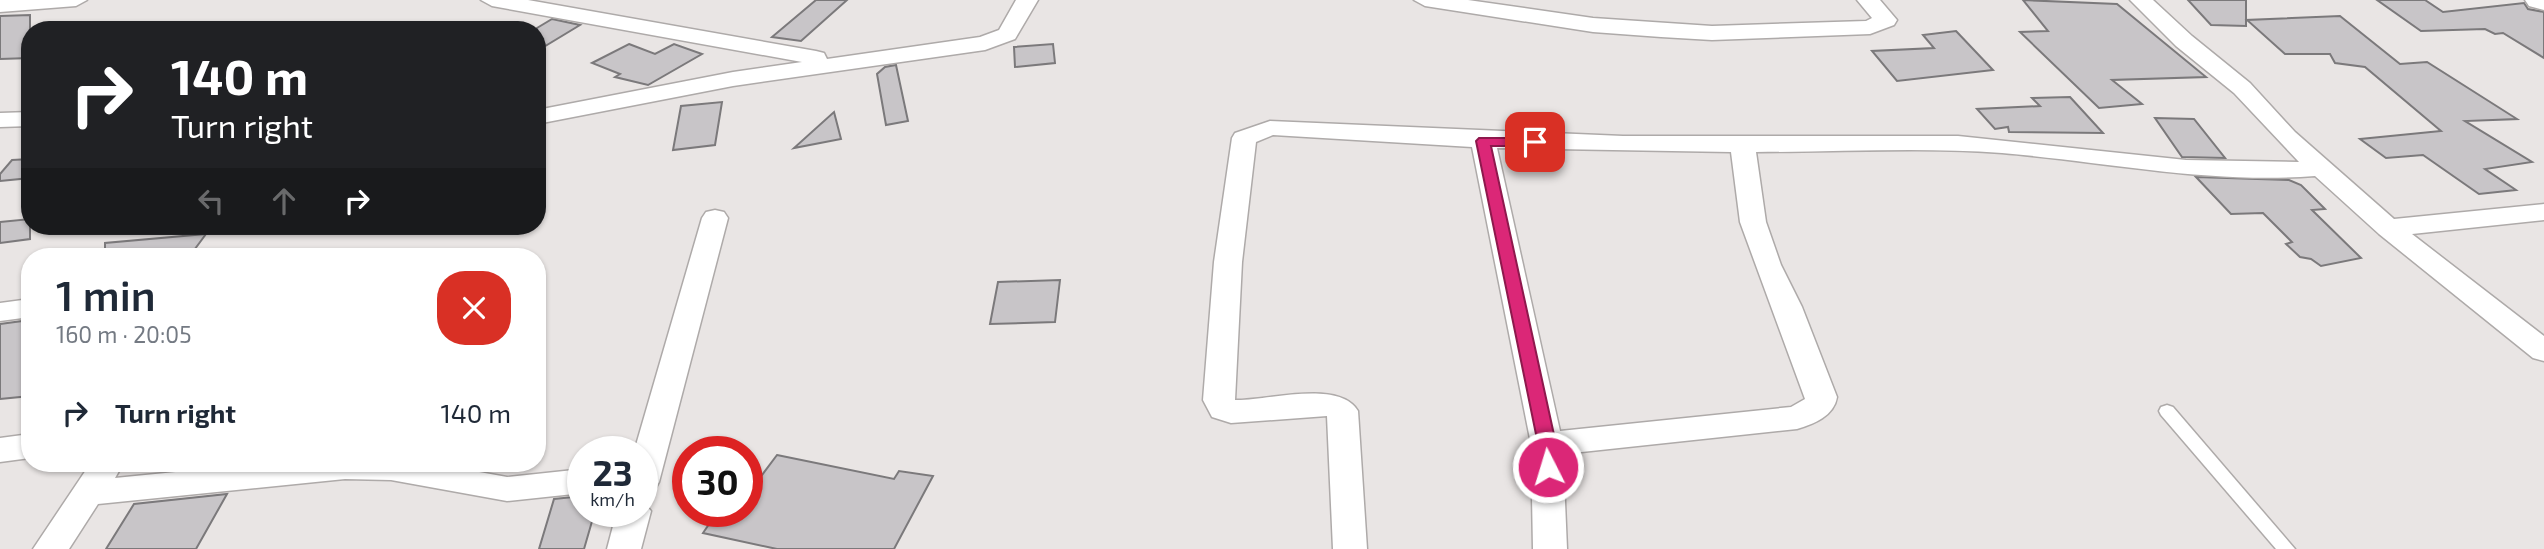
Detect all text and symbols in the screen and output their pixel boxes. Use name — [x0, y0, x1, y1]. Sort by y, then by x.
text: 140 m — [171, 46, 308, 105]
icon: right — [56, 49, 147, 140]
text: Turn right — [171, 106, 313, 144]
pin — [1505, 112, 1565, 172]
icon: arrive — [1516, 123, 1554, 161]
icon: left — [192, 182, 230, 220]
icon: ahead — [265, 182, 303, 220]
icon: right — [338, 182, 376, 220]
text: 1 min — [56, 269, 156, 319]
button: close — [437, 271, 511, 345]
text: 160 m · 20:05 — [56, 320, 192, 348]
icon: right — [56, 394, 94, 432]
text: Turn right — [115, 397, 236, 428]
text: 140 m — [440, 397, 511, 428]
position arrow — [1511, 430, 1585, 504]
speed limit sign: 30 — [672, 436, 763, 527]
text: 23 — [592, 451, 633, 493]
text: km/h — [590, 488, 635, 510]

